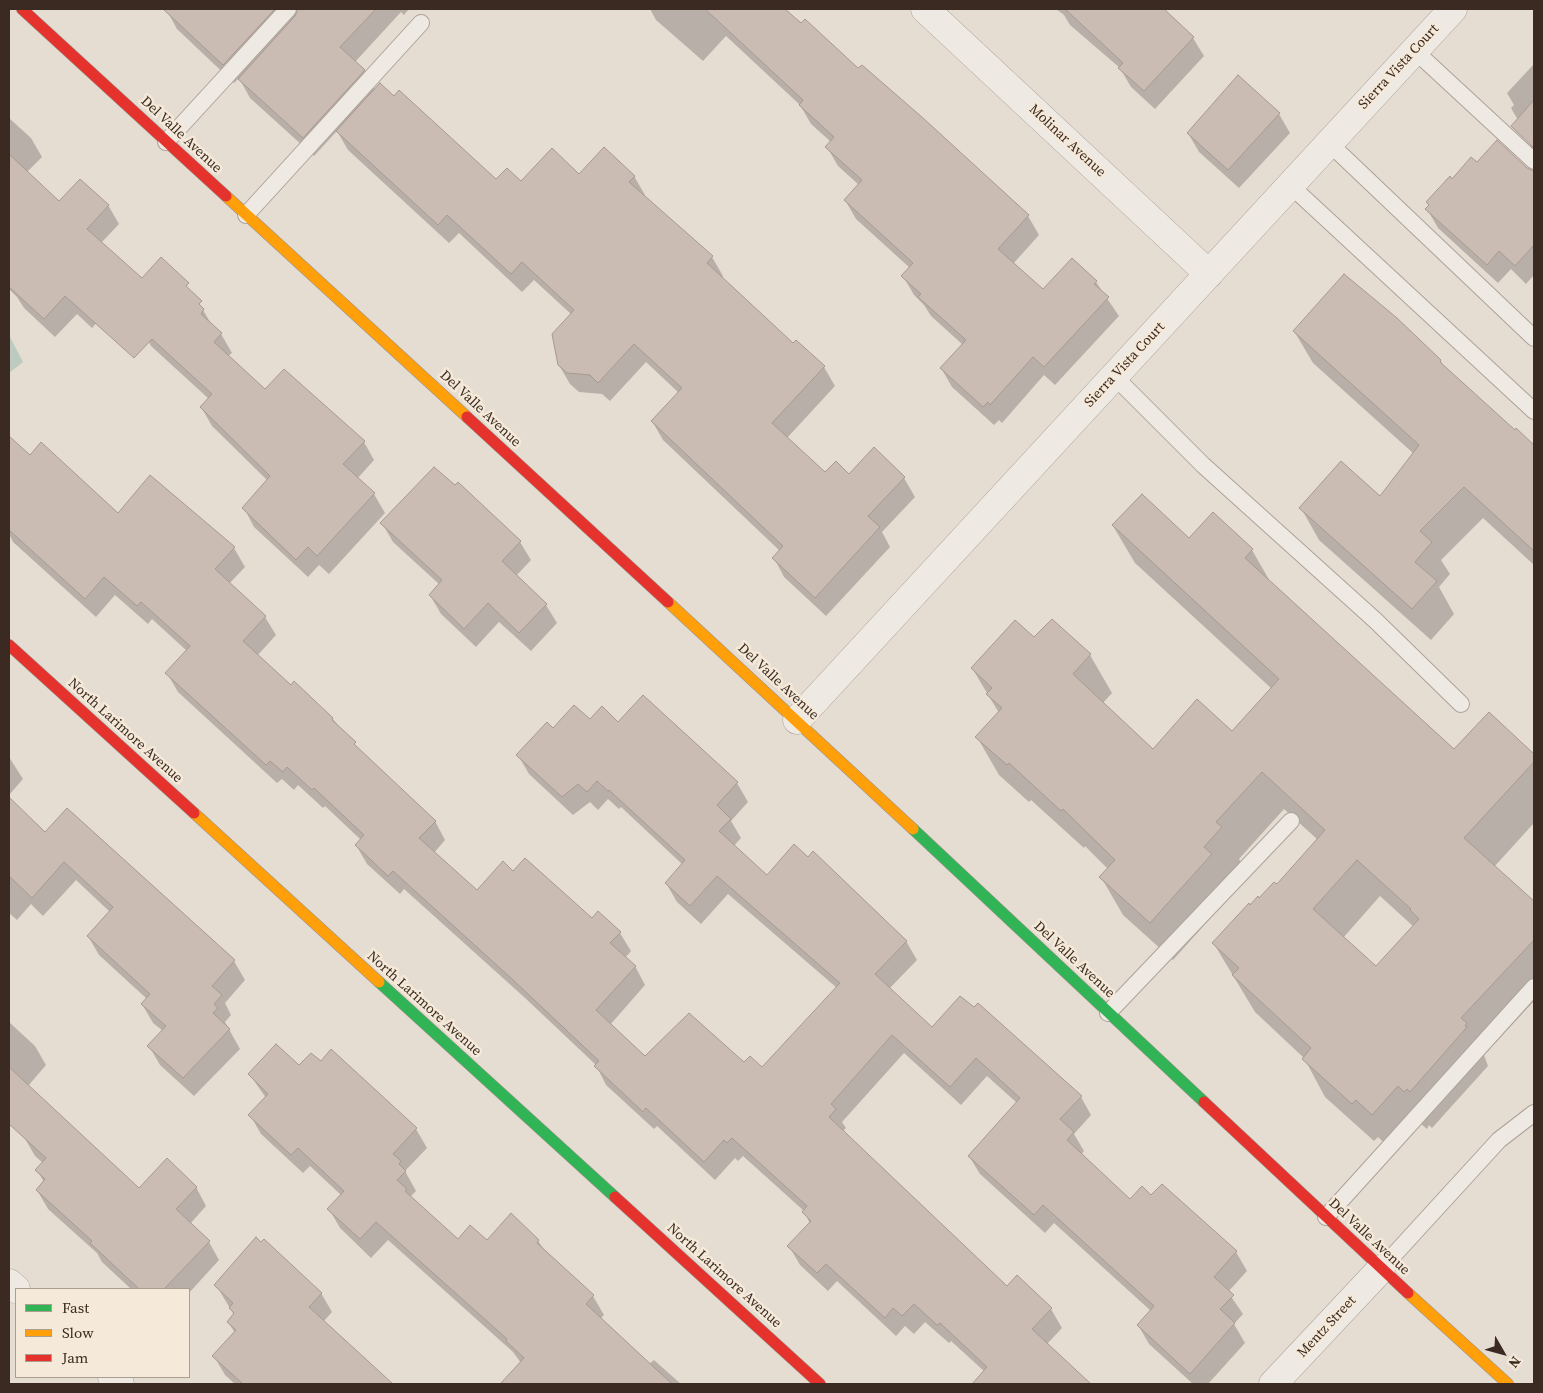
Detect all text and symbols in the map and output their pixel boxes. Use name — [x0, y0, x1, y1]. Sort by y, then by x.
street label: Sierra Vista Court — [1355, 21, 1443, 113]
street label: Del Valle Avenue — [137, 93, 225, 177]
street label: Molinar Avenue — [1025, 101, 1109, 181]
street label: Sierra Vista Court — [1081, 319, 1169, 411]
street label: Del Valle Avenue — [436, 367, 524, 451]
street label: Del Valle Avenue — [734, 640, 822, 724]
street label: North Larimore Avenue — [64, 675, 186, 787]
street label: Del Valle Avenue — [1030, 918, 1118, 1002]
street label: North Larimore Avenue — [363, 948, 485, 1060]
street label: Del Valle Avenue — [1325, 1195, 1413, 1279]
street label: North Larimore Avenue — [663, 1220, 785, 1332]
legend — [15, 1288, 190, 1378]
street label: Mentz Street — [1294, 1293, 1360, 1361]
text: Fast — [62, 1297, 89, 1318]
text: Slow — [62, 1322, 94, 1343]
north arrow — [1478, 1328, 1528, 1378]
text: Jam — [62, 1347, 88, 1368]
text: N — [1504, 1352, 1526, 1372]

